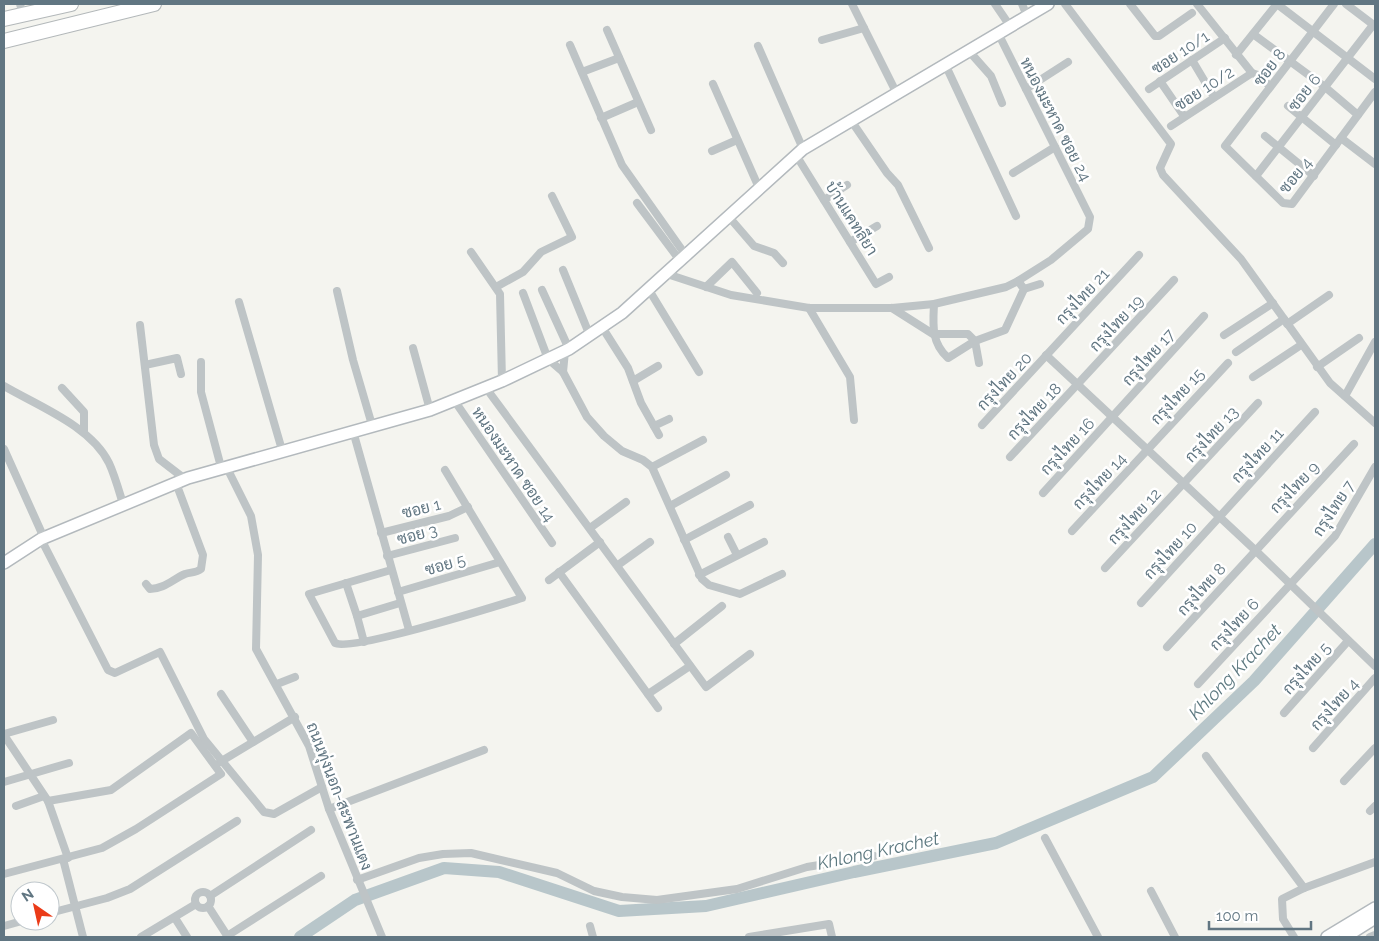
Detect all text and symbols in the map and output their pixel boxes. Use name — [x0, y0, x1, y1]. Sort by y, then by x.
street label: ซอย 10/1 — [1148, 27, 1213, 78]
street label: ซอย 8 — [1249, 45, 1290, 90]
street label: หนองมะหาด ซอย 24 — [1016, 54, 1095, 185]
street label: ซอย 10/2 — [1171, 62, 1237, 115]
street label: ซอย 6 — [1284, 70, 1325, 115]
street label: ซอย 4 — [1275, 153, 1316, 197]
street label: บ้านแคทลียา — [821, 177, 884, 259]
street label: กรุงไทย 21 — [1050, 263, 1115, 330]
street label: กรุงไทย 19 — [1084, 290, 1149, 357]
street label: กรุงไทย 17 — [1117, 323, 1180, 391]
street label: กรุงไทย 20 — [971, 347, 1037, 416]
street label: กรุงไทย 15 — [1145, 363, 1210, 430]
street label: กรุงไทย 18 — [1002, 378, 1067, 445]
street label: กรุงไทย 13 — [1179, 401, 1244, 468]
street label: หนองมะหาด ซอย 14 — [468, 403, 559, 526]
street label: กรุงไทย 16 — [1035, 413, 1100, 480]
street label: กรุงไทย 11 — [1226, 423, 1289, 488]
street label: กรุงไทย 14 — [1067, 448, 1132, 515]
street label: กรุงไทย 9 — [1264, 456, 1324, 518]
street label: กรุงไทย 7 — [1307, 475, 1360, 541]
street label: กรุงไทย 12 — [1102, 483, 1166, 550]
street label: ซอย 1 — [400, 494, 443, 522]
street label: กรุงไทย 10 — [1138, 516, 1203, 584]
street label: ซอย 3 — [395, 520, 439, 549]
street label: ซอย 5 — [423, 550, 468, 579]
street label: กรุงไทย 8 — [1172, 558, 1231, 621]
street label: กรุงไทย 6 — [1204, 593, 1265, 656]
water label: Khlong Krachet — [1184, 620, 1285, 724]
street label: กรุงไทย 5 — [1277, 637, 1336, 699]
street label: กรุงไทย 4 — [1305, 673, 1364, 735]
street label: ถนนทุ่งนอก-สะพานแตง — [301, 719, 377, 873]
water label: Khlong Krachet — [815, 827, 941, 874]
north arrow — [10, 881, 60, 931]
text: N — [19, 886, 37, 905]
scale bar — [1209, 898, 1312, 930]
text: 100 m — [1216, 907, 1258, 925]

